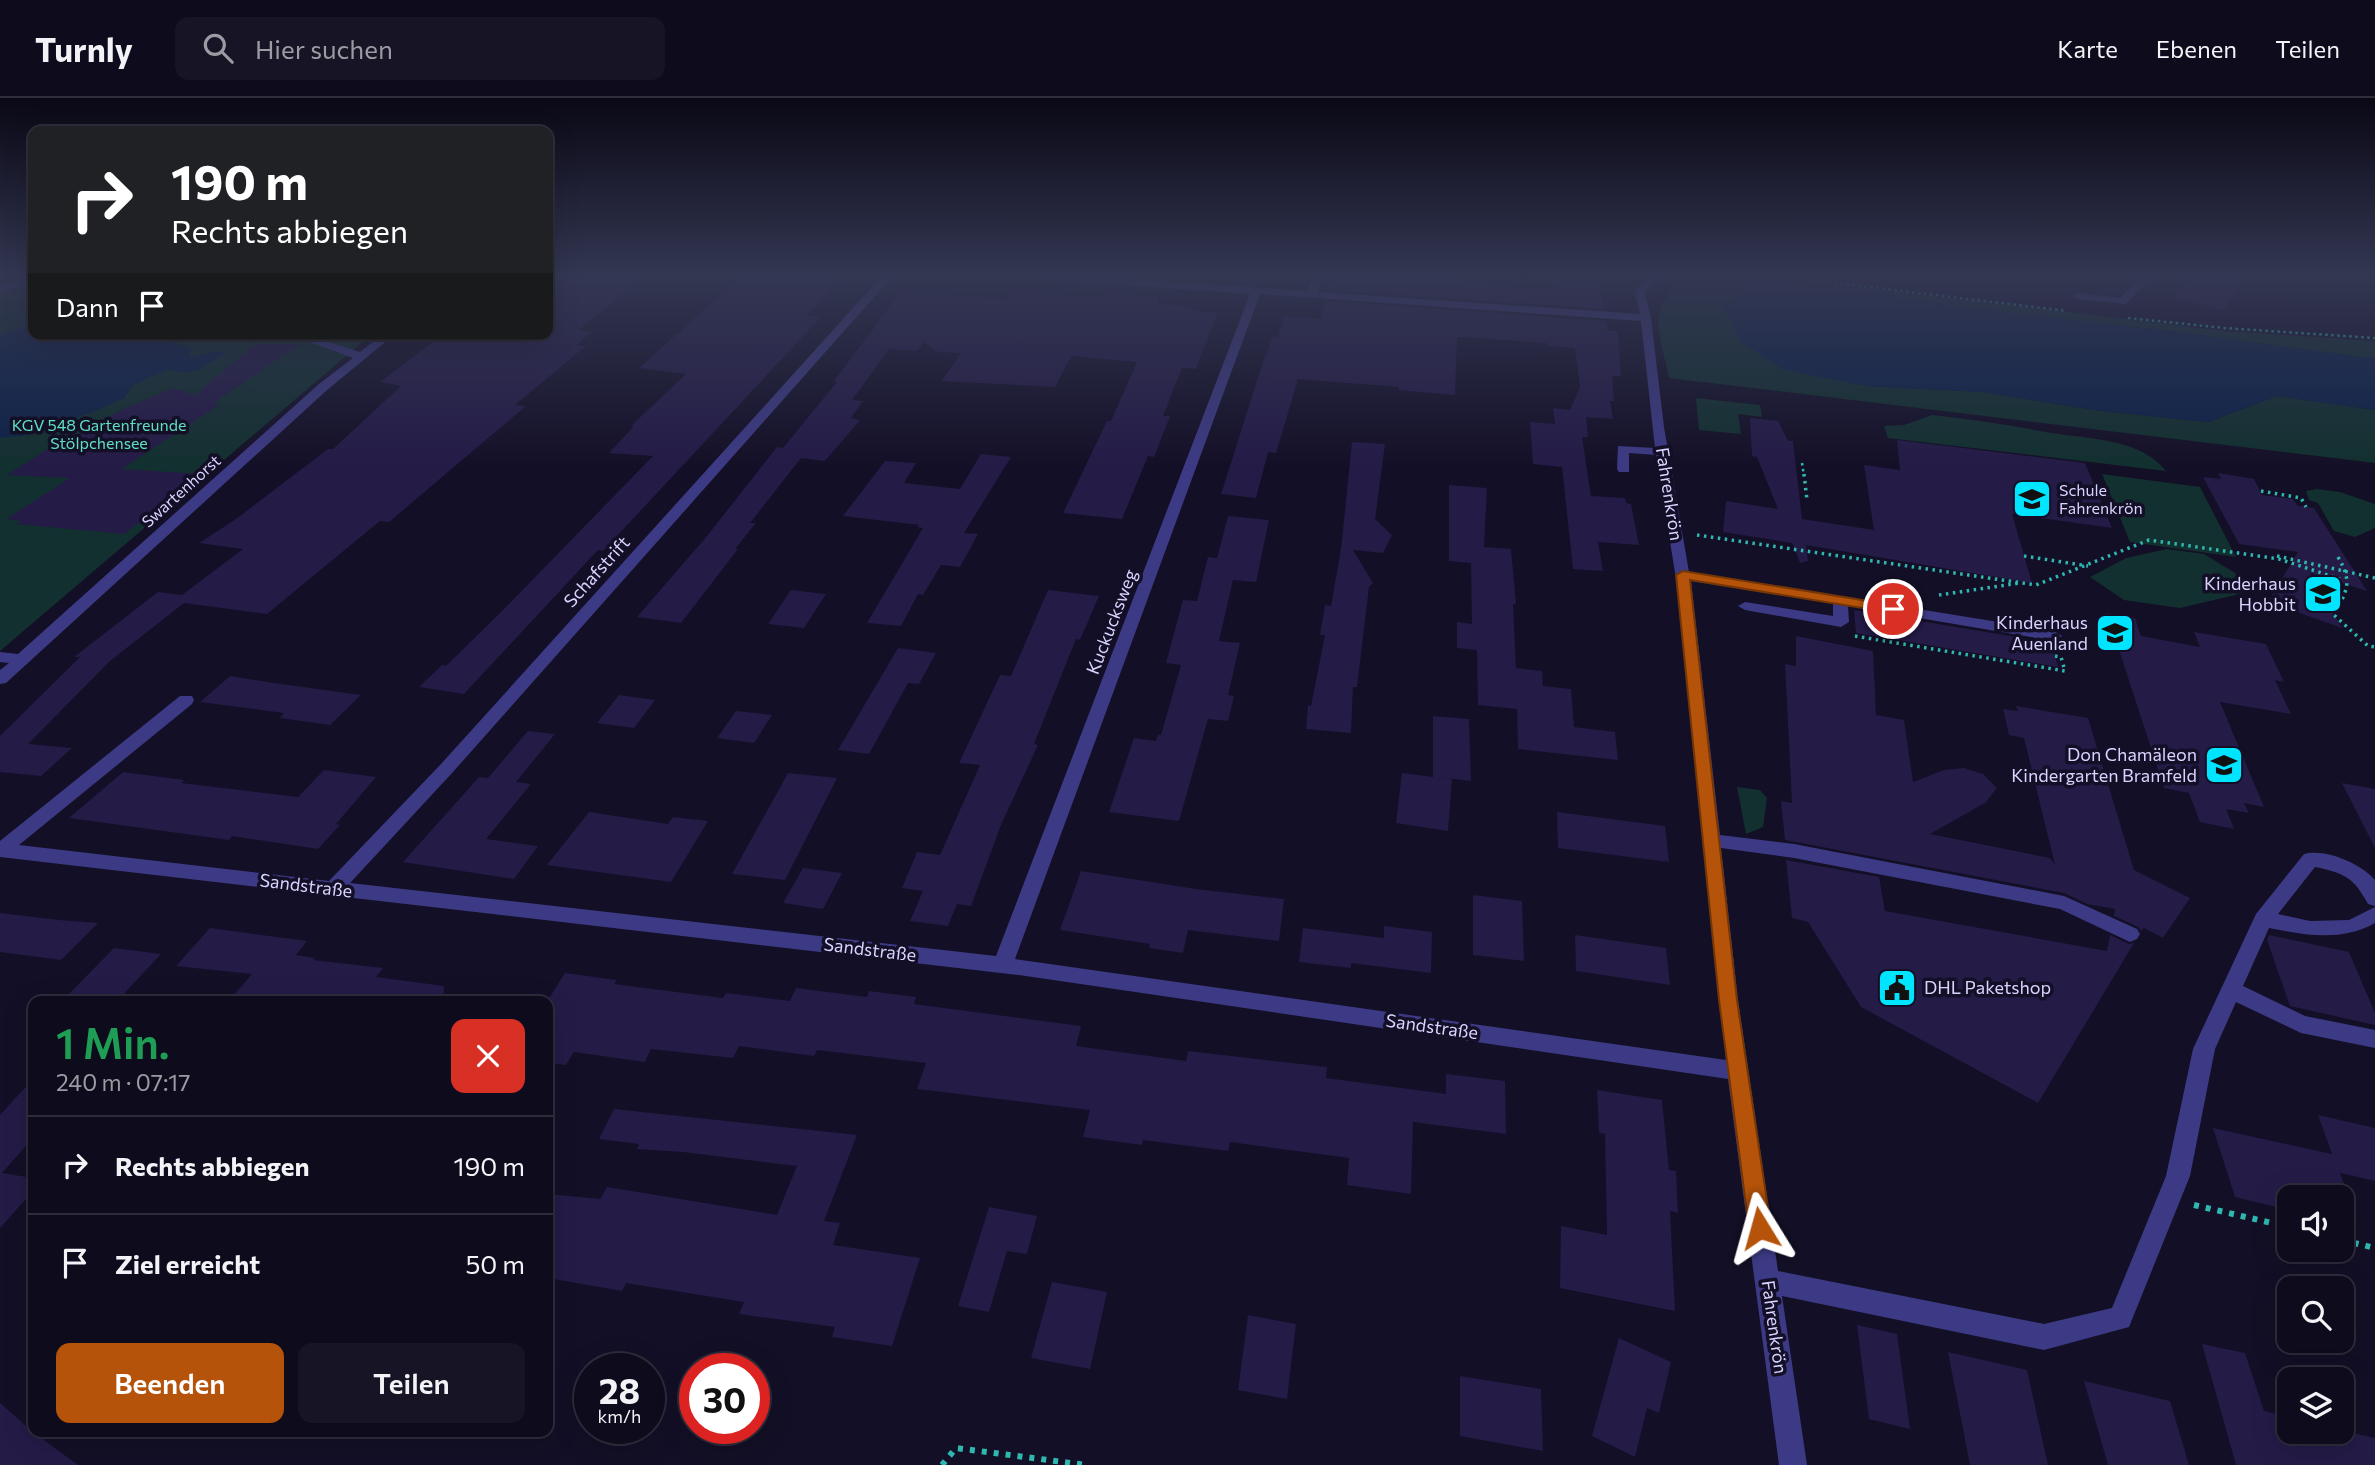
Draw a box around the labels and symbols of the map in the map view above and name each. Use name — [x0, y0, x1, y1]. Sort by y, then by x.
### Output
park label: KGV 548 Gartenfreunde Stölpchensee — [12, 415, 186, 452]
street label: Fahrenkrön — [1652, 446, 1688, 542]
street label: Swartenhorst — [137, 450, 224, 531]
school or university icon: Schule Fahrenkrön — [2011, 478, 2053, 520]
place label: Schule Fahrenkrön — [2059, 480, 2143, 517]
street label: Schafstrift — [559, 531, 634, 611]
street label: Kuckucksweg — [1081, 566, 1141, 677]
place label: Kinderhaus Hobbit — [2204, 572, 2296, 615]
school or university icon: Kinderhaus Hobbit — [2302, 573, 2344, 615]
pin — [1863, 579, 1923, 639]
place label: Kinderhaus Auenland — [1996, 611, 2088, 654]
school or university icon: Kinderhaus Auenland — [2094, 612, 2136, 654]
place label: Don Chamäleon Kindergarten Bramfeld — [2011, 743, 2197, 786]
school or university icon: Don Chamäleon Kindergarten Bramfeld — [2203, 744, 2245, 786]
street label: Sandstraße — [259, 868, 354, 902]
street label: Sandstraße — [823, 932, 918, 966]
public building icon: DHL Paketshop — [1876, 967, 1918, 1009]
place label: DHL Paketshop — [1924, 976, 2051, 998]
street label: Sandstraße — [1385, 1009, 1480, 1043]
position arrow — [1723, 1191, 1797, 1265]
street label: Fahrenkrön — [1758, 1279, 1792, 1375]
speed limit sign: 30 — [679, 1353, 770, 1444]

